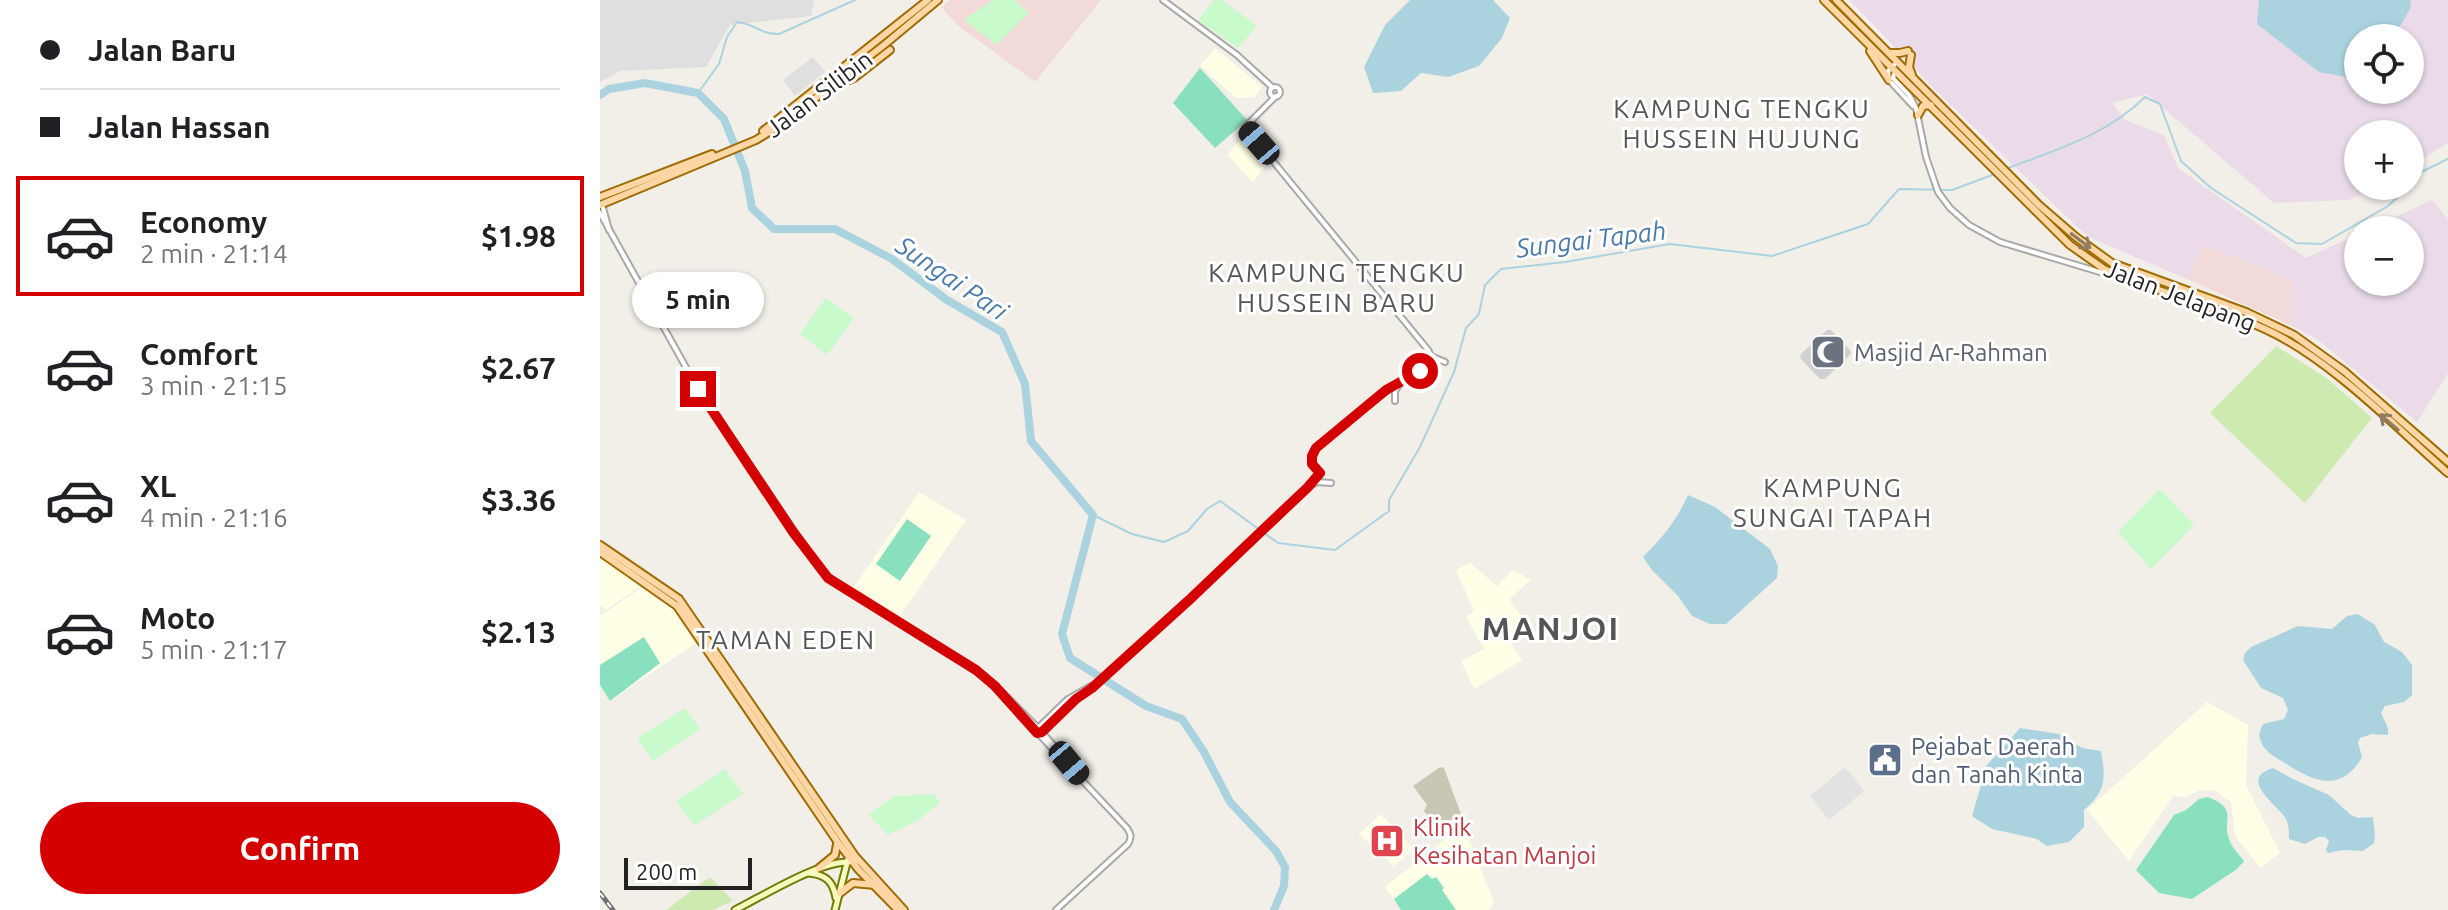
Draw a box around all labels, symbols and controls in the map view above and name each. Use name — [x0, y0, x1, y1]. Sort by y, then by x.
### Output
map controls — [2344, 24, 2424, 296]
button: locate — [2344, 24, 2424, 104]
text: Jalan Baru — [88, 33, 236, 67]
street label: Jalan Silibin — [761, 45, 877, 143]
district label: KAMPUNG TENGKU HUSSEIN HUJUNG — [1613, 94, 1871, 153]
text: Jalan Hassan — [88, 110, 270, 144]
car — [1234, 117, 1284, 169]
button: + — [2344, 120, 2424, 200]
icon: car — [44, 200, 116, 272]
text: Economy — [140, 205, 267, 239]
water label: Sungai Tapah — [1513, 215, 1668, 263]
button: − — [2344, 216, 2424, 296]
text: $1.98 — [481, 219, 556, 253]
water label: Sungai Pari — [890, 230, 1014, 327]
one-way arrow — [2070, 232, 2091, 249]
text: 2 min · 21:14 — [140, 239, 288, 268]
street label: Jalan Jelapang — [2101, 255, 2259, 337]
district label: KAMPUNG TENGKU HUSSEIN BARU — [1208, 258, 1466, 317]
callout: 5 min — [632, 273, 764, 329]
text: 5 min — [665, 285, 731, 314]
icon: car — [44, 332, 116, 404]
mosque icon: Masjid Ar-Rahman — [1809, 333, 1847, 371]
text: Comfort — [140, 337, 258, 371]
place label: Masjid Ar-Rahman — [1854, 339, 2048, 366]
text: $2.67 — [481, 351, 556, 385]
route start — [1402, 353, 1438, 389]
text: 3 min · 21:15 — [140, 371, 288, 400]
route end — [680, 371, 716, 407]
one-way arrow — [2380, 413, 2400, 431]
icon: car — [44, 464, 116, 536]
text: XL — [140, 469, 176, 503]
district label: KAMPUNG SUNGAI TAPAH — [1733, 473, 1933, 532]
text: $3.36 — [481, 483, 556, 517]
text: 4 min · 21:16 — [140, 503, 288, 532]
icon: car — [44, 596, 116, 668]
text: Moto — [140, 601, 215, 635]
district label: MANJOI — [1482, 610, 1620, 646]
text: $2.13 — [481, 615, 556, 649]
district label: TAMAN EDEN — [696, 625, 876, 654]
text: 5 min · 21:17 — [140, 635, 288, 664]
place label: Pejabat Daerah dan Tanah Kinta — [1911, 733, 2083, 788]
car — [1044, 737, 1094, 789]
public building icon: Pejabat Daerah dan Tanah Kinta — [1866, 741, 1904, 779]
button: Confirm — [40, 802, 560, 894]
place label: Klinik Kesihatan Manjoi — [1413, 814, 1596, 869]
hospital icon: Klinik Kesihatan Manjoi — [1368, 822, 1406, 860]
scale bar — [624, 854, 752, 890]
text: 200 m — [636, 859, 697, 884]

